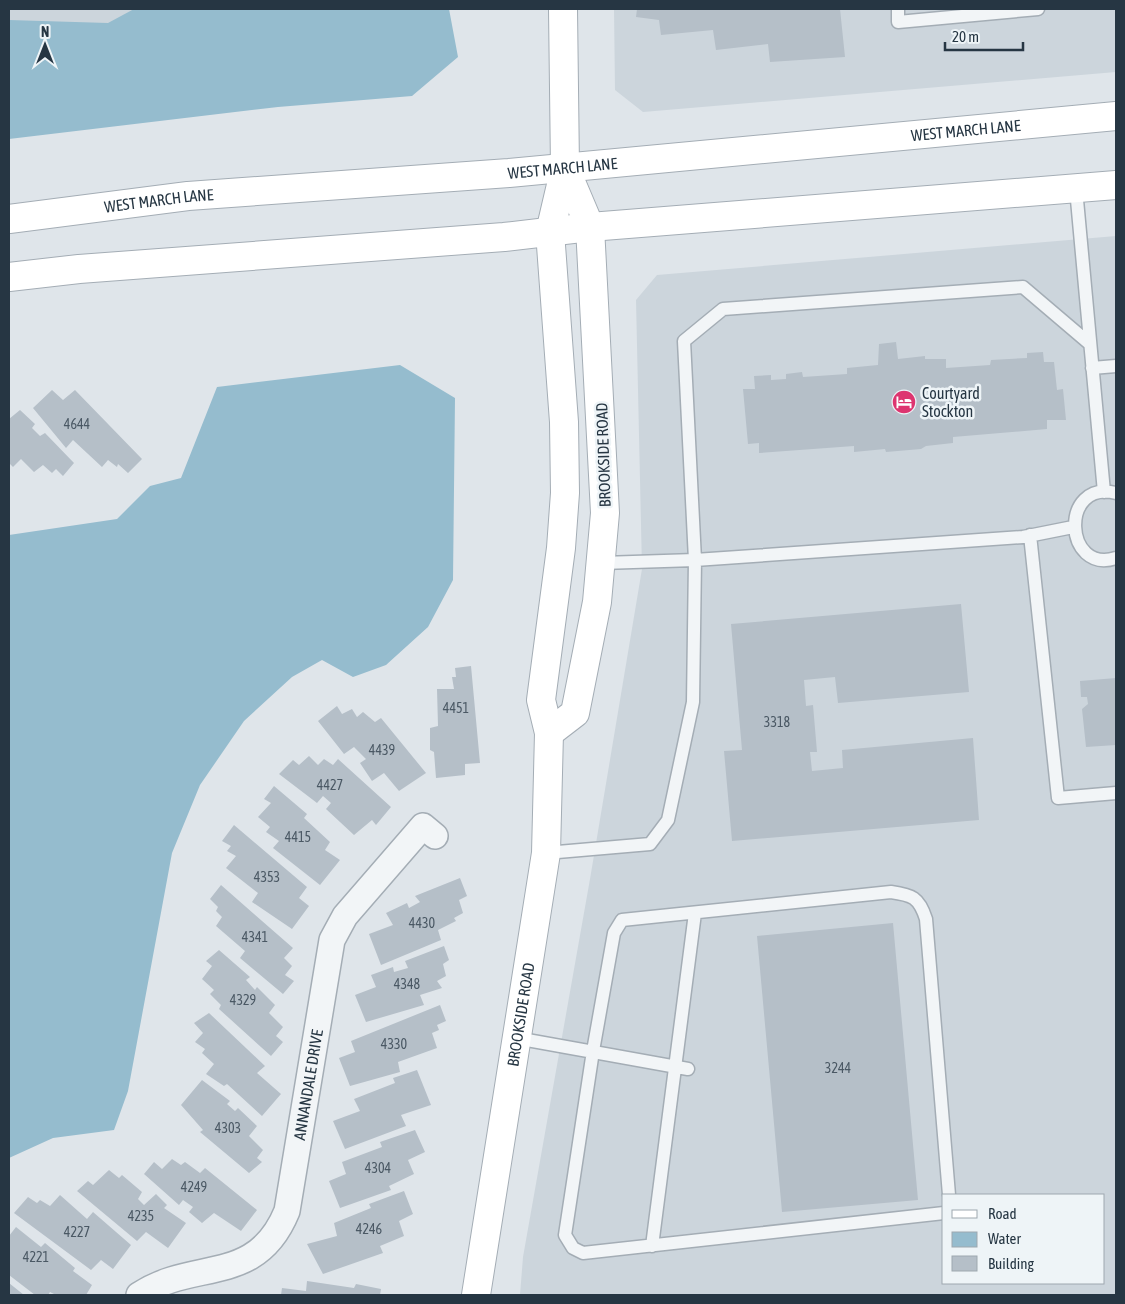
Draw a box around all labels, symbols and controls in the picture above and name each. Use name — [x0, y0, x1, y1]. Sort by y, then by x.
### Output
north arrow — [20, 20, 70, 70]
scale bar — [945, 20, 1022, 52]
text: N — [41, 24, 49, 40]
text: 20 m — [952, 28, 979, 45]
street label: WEST MARCH LANE — [910, 116, 1021, 144]
street label: WEST MARCH LANE — [507, 154, 618, 182]
street label: WEST MARCH LANE — [103, 185, 214, 216]
place label: Courtyard Stockton — [922, 384, 980, 420]
hotel icon: Courtyard Stockton — [891, 389, 917, 415]
street label: BROOKSIDE ROAD — [592, 402, 614, 508]
house number: 4644 — [64, 416, 91, 432]
house number: 4451 — [443, 700, 469, 716]
house number: 3318 — [764, 714, 791, 730]
house number: 4439 — [369, 742, 395, 758]
house number: 4427 — [317, 777, 343, 793]
house number: 4415 — [285, 829, 311, 845]
house number: 4353 — [254, 869, 280, 885]
house number: 4430 — [409, 915, 436, 931]
house number: 4341 — [242, 929, 268, 945]
street label: BROOKSIDE ROAD — [503, 961, 538, 1068]
house number: 4348 — [394, 976, 421, 992]
house number: 4329 — [230, 992, 256, 1008]
street label: ANNANDALE DRIVE — [290, 1028, 326, 1141]
house number: 4330 — [381, 1036, 408, 1052]
house number: 3244 — [825, 1060, 852, 1076]
house number: 4303 — [215, 1120, 241, 1136]
house number: 4304 — [365, 1160, 392, 1176]
house number: 4249 — [181, 1179, 207, 1195]
legend — [942, 1194, 1105, 1284]
text: Road — [988, 1205, 1017, 1222]
house number: 4235 — [128, 1208, 154, 1224]
house number: 4246 — [356, 1221, 383, 1237]
house number: 4227 — [64, 1224, 90, 1240]
text: Water — [988, 1230, 1021, 1247]
house number: 4221 — [23, 1249, 49, 1265]
text: Building — [988, 1255, 1034, 1272]

